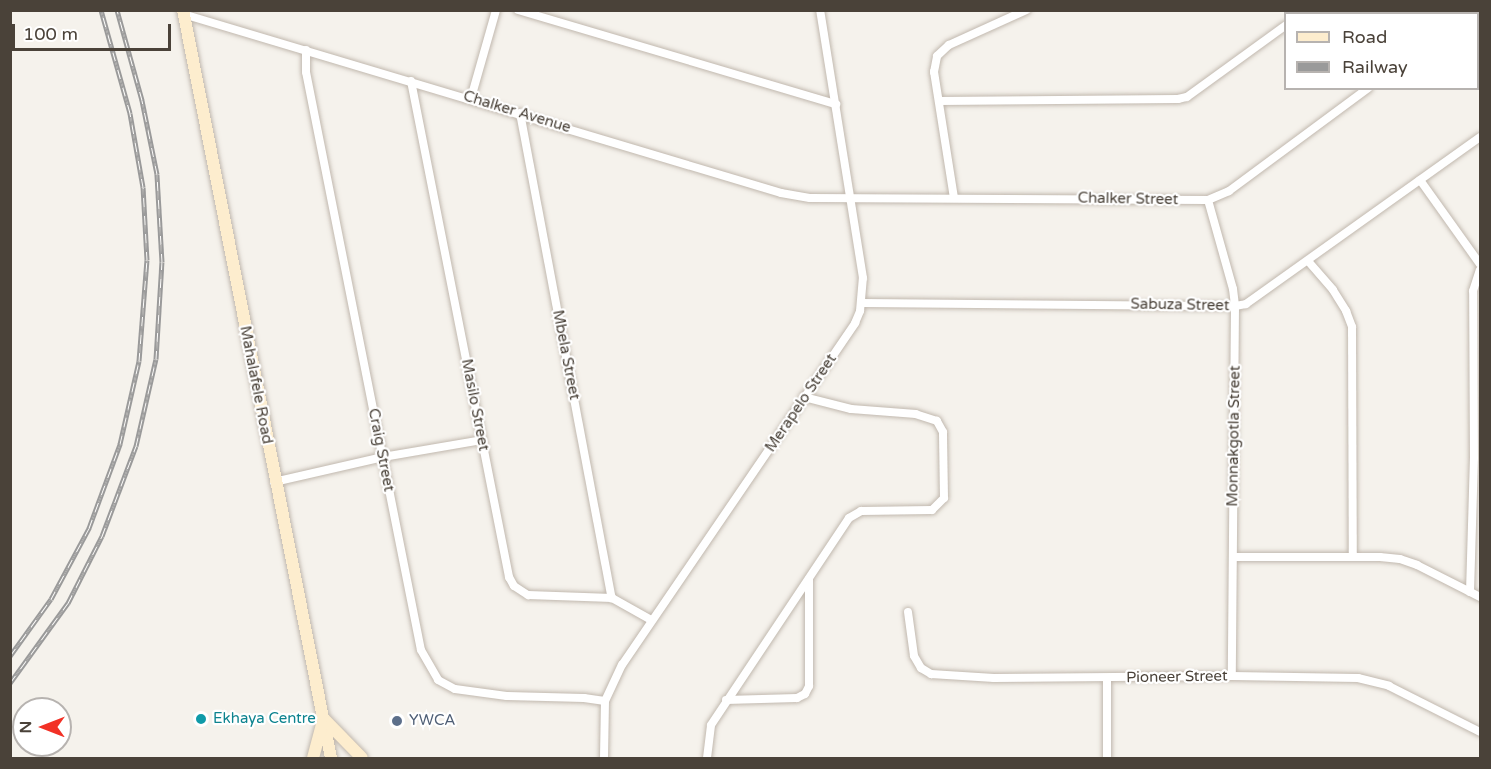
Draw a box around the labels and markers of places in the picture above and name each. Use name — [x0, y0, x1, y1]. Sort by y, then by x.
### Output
place label: Ekhaya Centre — [213, 710, 316, 728]
marker: Ekhaya Centre — [194, 712, 208, 726]
place label: YWCA — [409, 712, 456, 730]
marker: YWCA — [390, 714, 404, 728]

